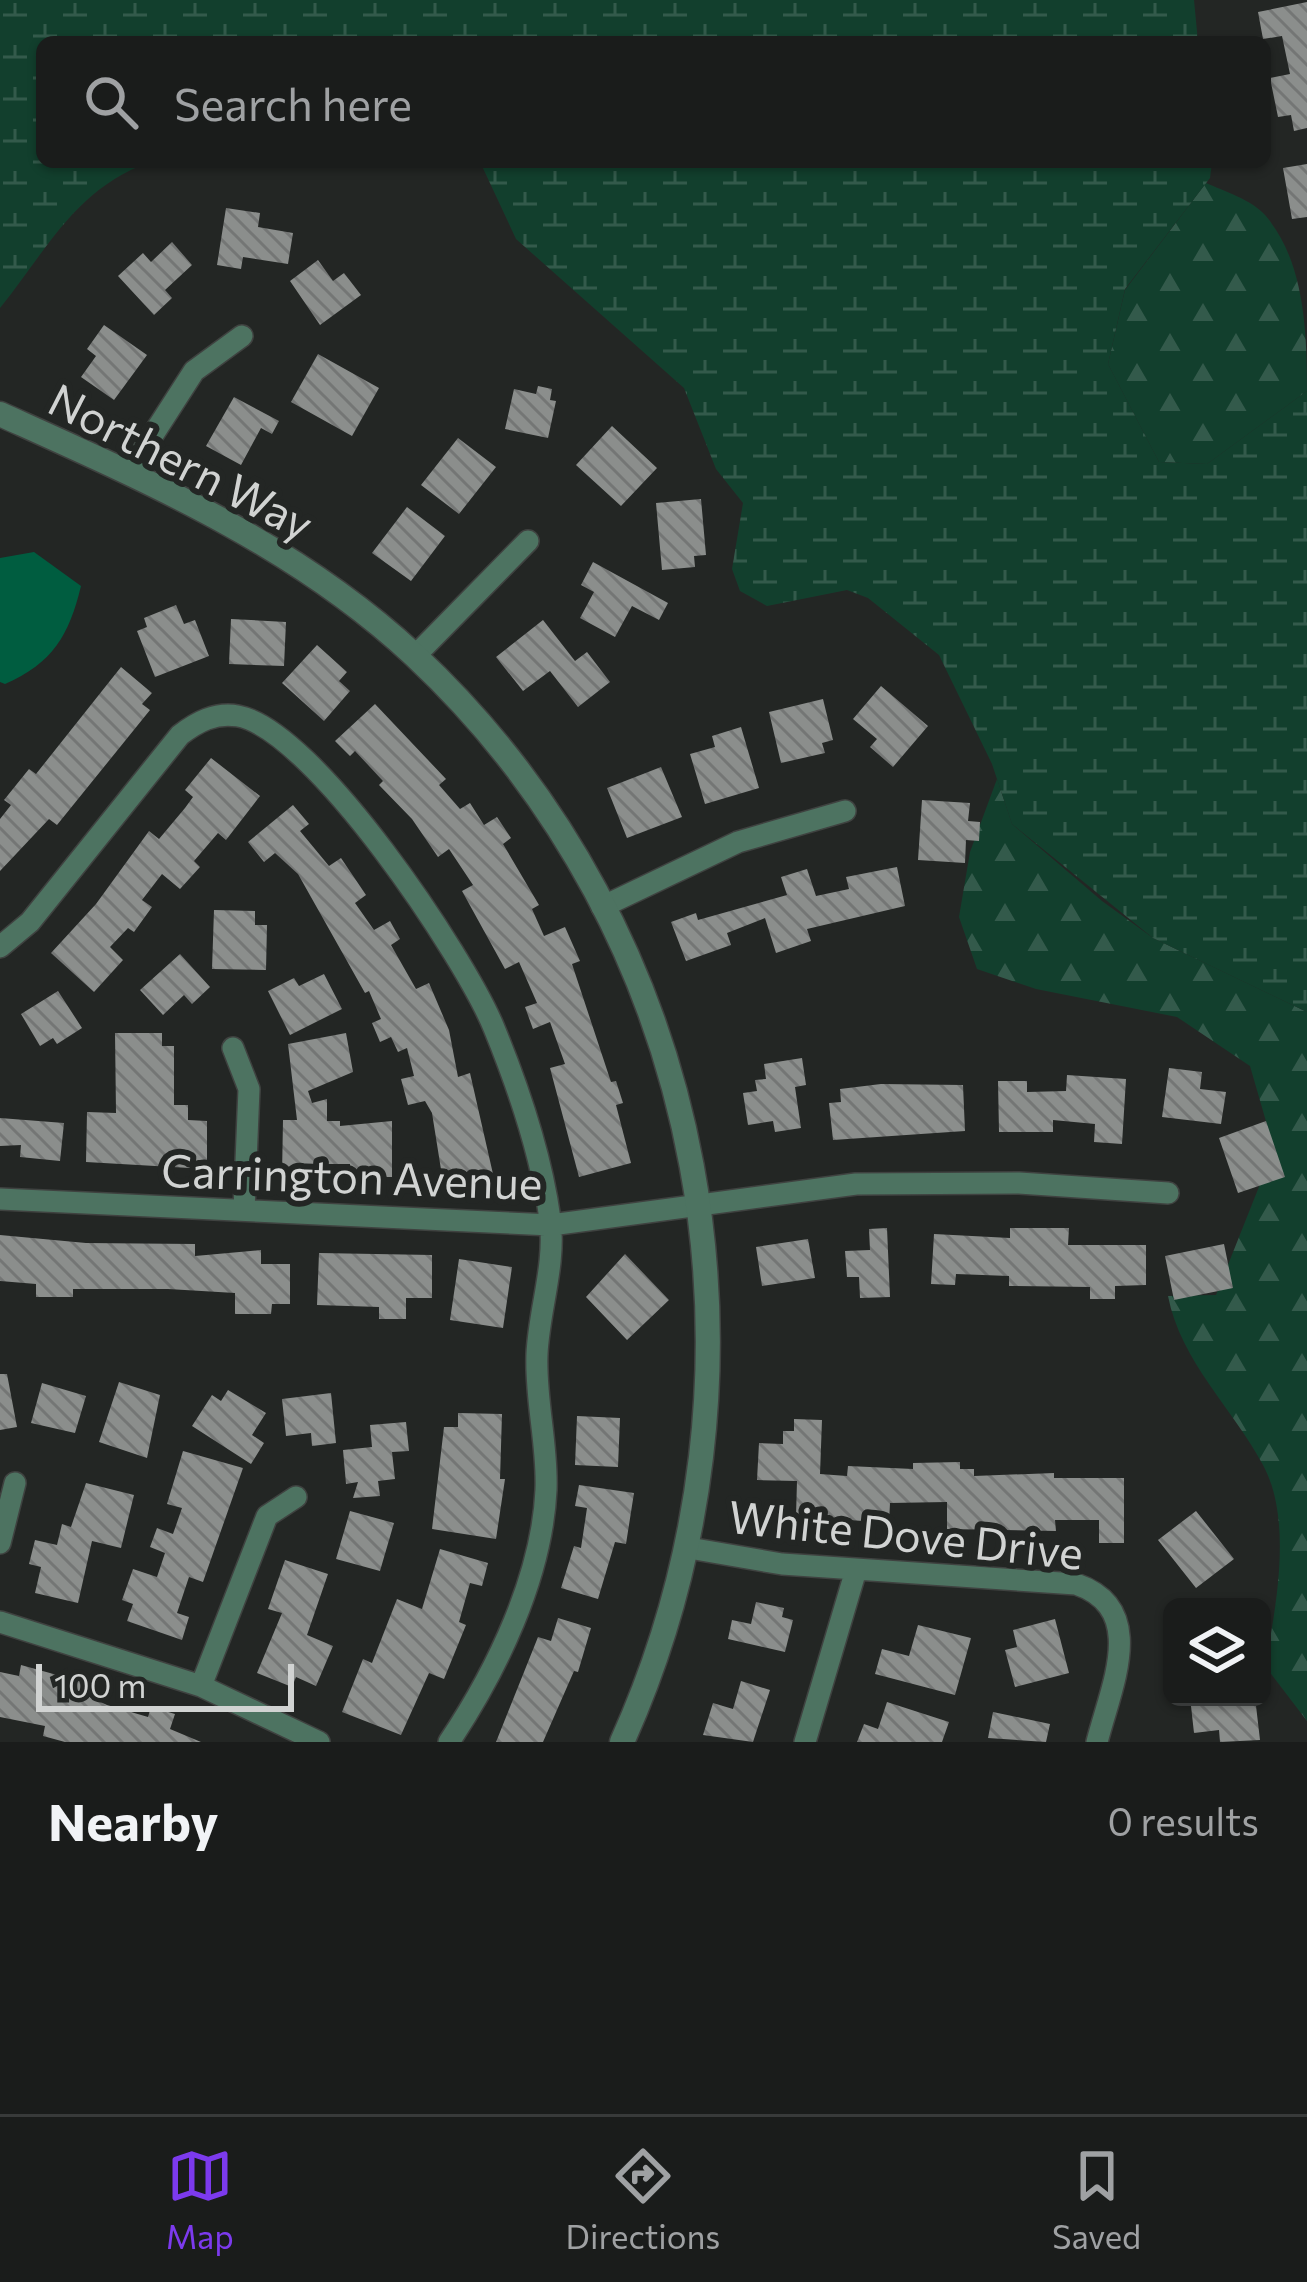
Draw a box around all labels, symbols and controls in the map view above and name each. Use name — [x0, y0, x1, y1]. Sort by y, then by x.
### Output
search box — [36, 36, 1271, 168]
icon: search — [78, 69, 144, 135]
text: Search here — [174, 75, 412, 130]
street label: Northern Way — [41, 370, 323, 550]
street label: Carrington Avenue — [160, 1141, 544, 1209]
street label: White Dove Drive — [726, 1487, 1086, 1579]
map controls — [1163, 1598, 1271, 1706]
button: layers — [1163, 1598, 1271, 1706]
scale bar — [36, 1658, 294, 1711]
text: 100 m — [54, 1664, 146, 1705]
text: Nearby — [48, 1789, 218, 1852]
text: 0 results — [1107, 1796, 1259, 1844]
tab: Map — [166, 2143, 234, 2256]
tab: Directions — [566, 2143, 720, 2256]
tab: Saved — [1052, 2143, 1141, 2256]

